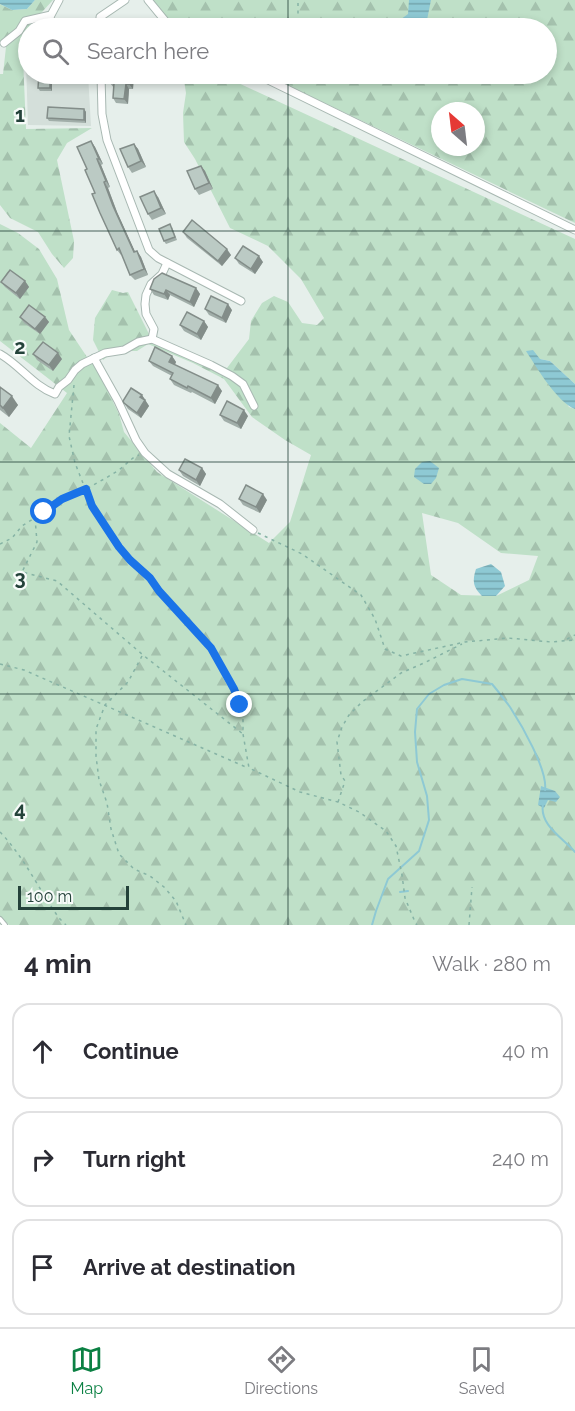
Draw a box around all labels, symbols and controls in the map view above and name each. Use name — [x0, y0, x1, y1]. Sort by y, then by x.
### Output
search box — [18, 18, 557, 84]
icon: search — [39, 35, 72, 68]
text: Search here — [87, 38, 209, 64]
north arrow — [431, 102, 485, 156]
text: 1 — [15, 103, 25, 127]
text: 2 — [14, 335, 26, 359]
route start — [30, 498, 56, 524]
text: 3 — [14, 566, 26, 590]
route end — [226, 691, 252, 717]
text: 4 — [14, 797, 26, 821]
scale bar — [18, 883, 129, 910]
text: 100 m — [27, 887, 72, 906]
text: 4 min — [24, 949, 92, 979]
text: Walk · 280 m — [432, 952, 551, 976]
icon: ahead — [26, 1035, 59, 1068]
text: Continue — [83, 1038, 179, 1064]
text: 40 m — [502, 1039, 549, 1063]
icon: right — [26, 1143, 59, 1176]
text: Turn right — [83, 1146, 186, 1172]
text: 240 m — [492, 1147, 549, 1171]
icon: arrive — [26, 1251, 59, 1284]
text: Arrive at destination — [83, 1254, 296, 1280]
tab: Map — [70, 1343, 103, 1398]
tab: Directions — [244, 1343, 318, 1398]
tab: Saved — [459, 1343, 505, 1398]

